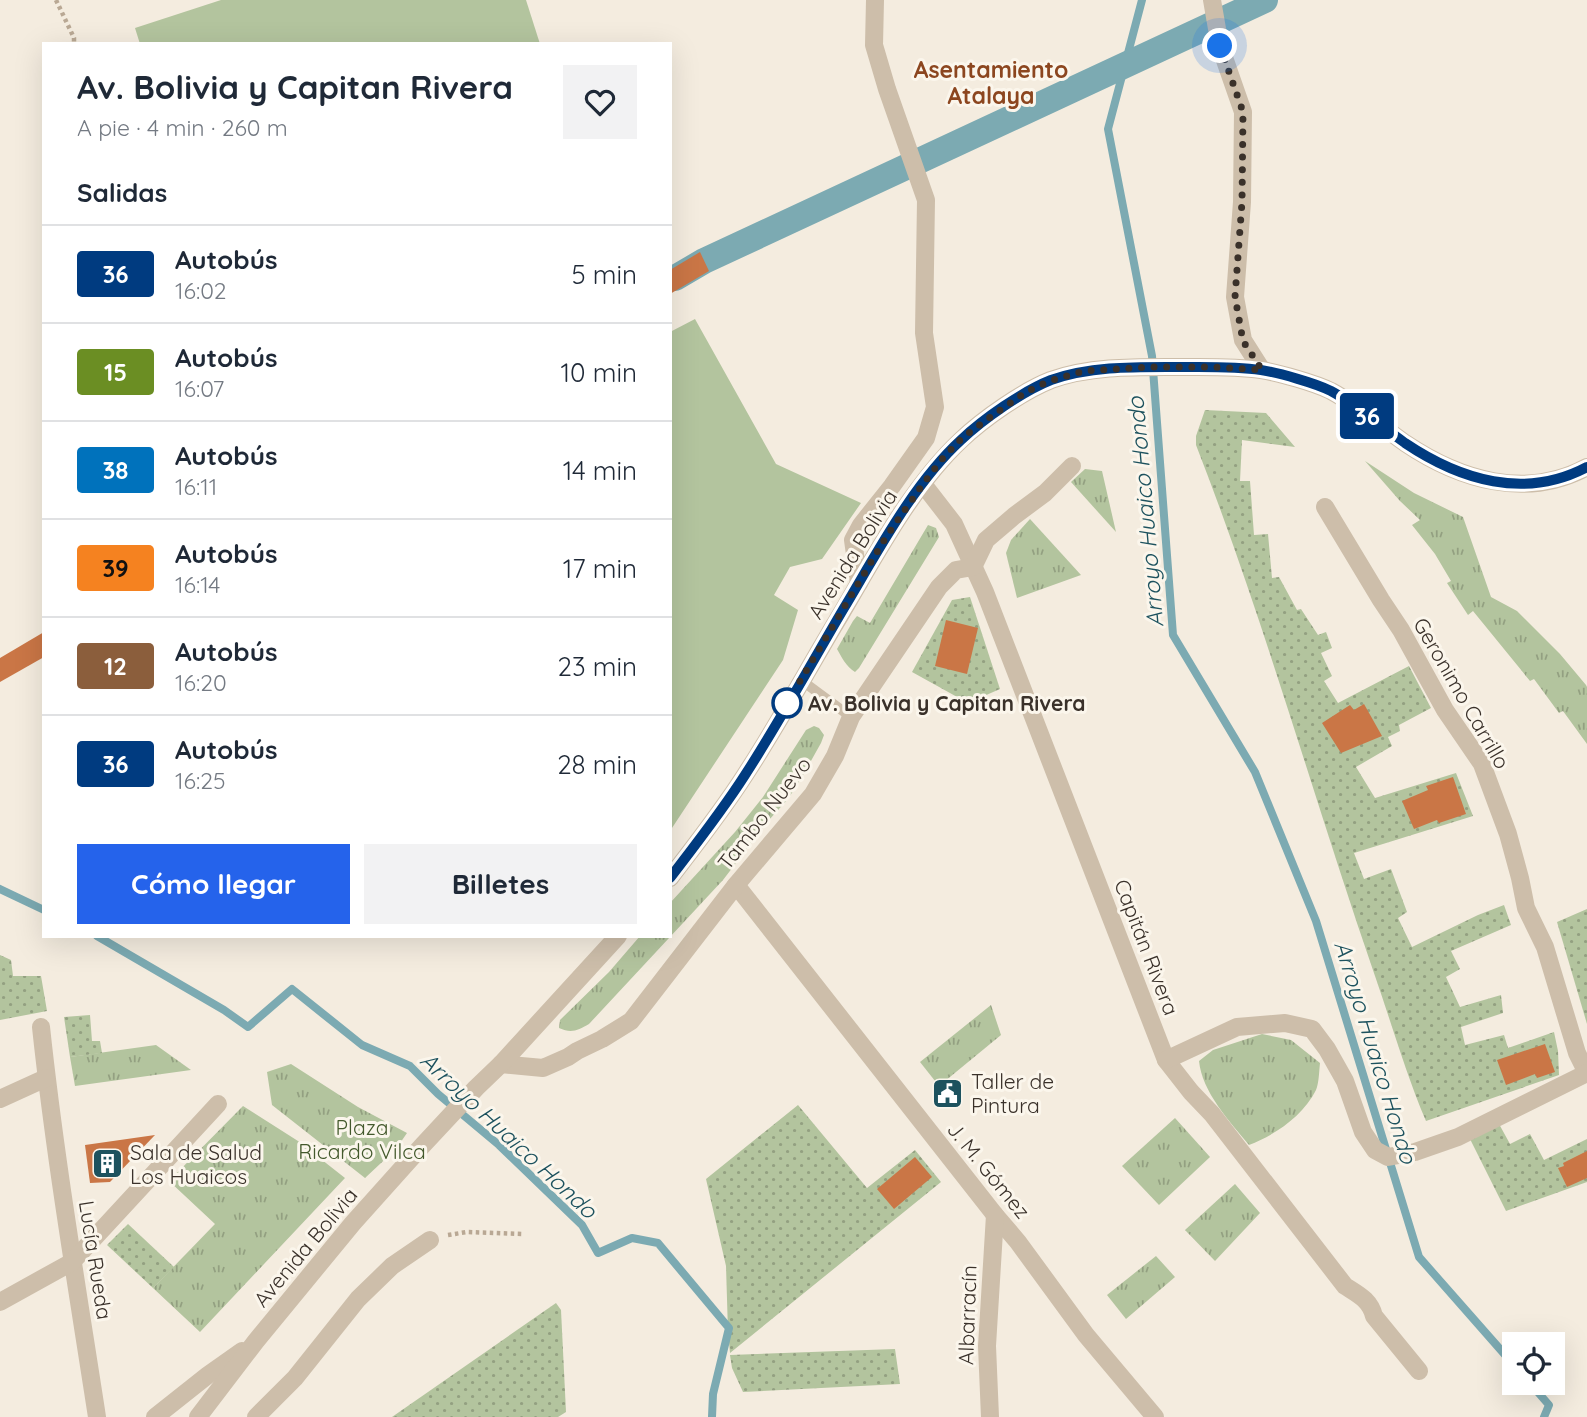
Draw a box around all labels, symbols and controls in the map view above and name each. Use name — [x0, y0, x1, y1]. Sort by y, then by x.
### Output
your location — [1202, 28, 1237, 63]
district label: Asentamiento Atalaya — [914, 55, 1068, 110]
button: heart — [563, 65, 637, 139]
text: Av. Bolivia y Capitan Rivera — [77, 66, 513, 107]
text: A pie · 4 min · 260 m — [77, 113, 288, 142]
text: Salidas — [77, 176, 167, 209]
text: Autobús — [175, 243, 277, 276]
text: 5 min — [571, 258, 637, 291]
text: 36 — [102, 259, 129, 289]
text: 16:02 — [175, 276, 227, 305]
text: Autobús — [175, 341, 277, 374]
text: 10 min — [561, 356, 637, 389]
text: 15 — [104, 357, 127, 387]
text: 16:07 — [175, 374, 224, 403]
line badge: 36 — [1336, 393, 1398, 439]
water label: Arroyo Huaico Hondo — [1120, 394, 1170, 628]
text: 36 — [1354, 401, 1380, 431]
text: Autobús — [175, 439, 277, 472]
text: 14 min — [563, 454, 637, 487]
text: 38 — [102, 455, 129, 485]
text: 16:11 — [175, 472, 217, 501]
street label: Avenida Bolivia — [802, 484, 902, 624]
text: Autobús — [175, 537, 277, 570]
text: 17 min — [563, 552, 637, 585]
text: 39 — [102, 553, 129, 583]
text: 16:14 — [175, 570, 220, 599]
street label: Geronimo Carrillo — [1408, 613, 1516, 773]
text: Autobús — [175, 635, 277, 668]
text: 23 min — [558, 650, 637, 683]
text: 12 — [104, 651, 127, 681]
text: 16:20 — [175, 668, 227, 697]
marker: Av. Bolivia y Capitan Rivera — [772, 688, 802, 718]
place label: Av. Bolivia y Capitan Rivera — [808, 690, 1085, 716]
text: Autobús — [175, 733, 277, 766]
text: 28 min — [557, 748, 637, 781]
text: 36 — [102, 749, 129, 779]
street label: Tambo Nuevo — [712, 751, 816, 875]
text: 16:25 — [175, 766, 225, 795]
button: Cómo llegar — [77, 844, 350, 924]
button: Billetes — [364, 844, 637, 924]
street label: Capitán Rivera — [1109, 875, 1185, 1019]
water label: Arroyo Huaico Hondo — [1328, 937, 1424, 1168]
water label: Arroyo Huaico Hondo — [415, 1046, 604, 1225]
place label: Taller de Pintura — [971, 1068, 1054, 1118]
public building icon: Taller de Pintura — [931, 1076, 965, 1110]
park label: Plaza Ricardo Vilca — [298, 1114, 426, 1164]
street label: J. M. Gómez — [942, 1116, 1036, 1224]
place label: Sala de Salud Los Huaicos — [130, 1139, 262, 1189]
building icon: Sala de Salud Los Huaicos — [90, 1147, 124, 1181]
street label: Avenida Bolivia — [248, 1182, 362, 1312]
street label: Lucía Rueda — [74, 1199, 118, 1321]
street label: Albarracín — [952, 1265, 982, 1365]
map controls — [1502, 1332, 1565, 1395]
button: locate — [1502, 1332, 1565, 1395]

